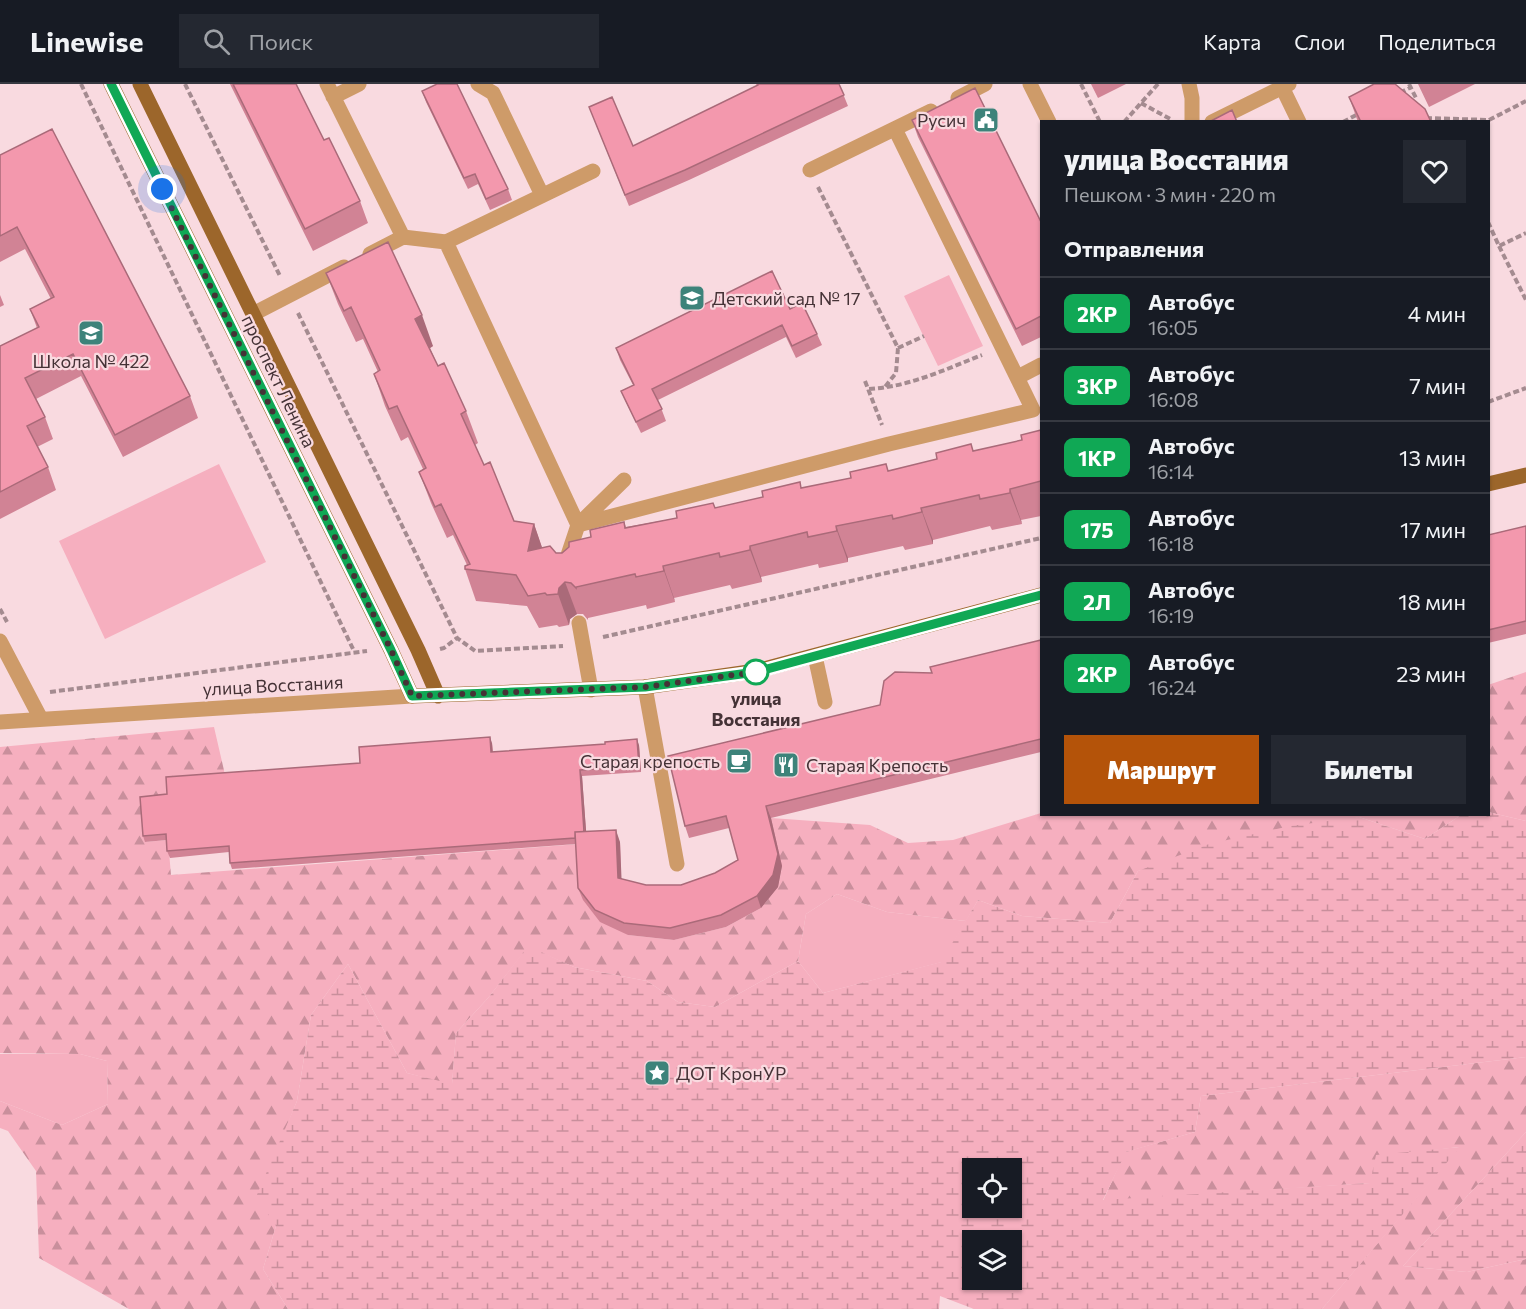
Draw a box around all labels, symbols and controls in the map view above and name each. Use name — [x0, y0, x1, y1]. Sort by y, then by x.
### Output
search box — [179, 14, 599, 68]
text: Linewise — [30, 24, 143, 58]
icon: search — [200, 25, 233, 58]
text: Поиск — [248, 28, 313, 55]
text: Карта — [1203, 29, 1261, 54]
text: Слои — [1294, 29, 1345, 54]
text: Поделиться — [1378, 29, 1496, 54]
public building icon: Русич — [971, 105, 1001, 135]
place label: Русич — [917, 109, 966, 131]
button: heart — [1403, 140, 1466, 203]
text: улица Восстания — [1064, 142, 1289, 176]
your location — [147, 174, 177, 204]
text: Пешком · 3 мин · 220 m — [1064, 182, 1276, 206]
text: Отправления — [1064, 235, 1204, 262]
school or university icon: Детский сад № 17 — [677, 283, 707, 313]
place label: Детский сад № 17 — [712, 287, 861, 309]
text: Автобус — [1148, 288, 1235, 315]
text: 4 мин — [1408, 300, 1466, 327]
text: 2КР — [1077, 301, 1117, 326]
street label: проспект Ленина — [237, 311, 321, 451]
text: 16:05 — [1148, 315, 1198, 339]
school or university icon: Школа № 422 — [76, 318, 106, 348]
place label: Школа № 422 — [33, 350, 149, 372]
text: Автобус — [1148, 360, 1235, 387]
text: 7 мин — [1409, 372, 1466, 399]
text: 3КР — [1077, 373, 1117, 398]
text: 16:08 — [1148, 387, 1199, 411]
text: Автобус — [1148, 432, 1235, 459]
text: 13 мин — [1399, 444, 1466, 471]
text: 1КР — [1078, 445, 1116, 470]
text: 16:14 — [1148, 459, 1194, 483]
text: Автобус — [1148, 504, 1235, 531]
text: 17 мин — [1400, 516, 1466, 543]
text: 175 — [1080, 517, 1114, 542]
text: 16:18 — [1148, 531, 1194, 555]
text: Автобус — [1148, 576, 1235, 603]
text: 18 мин — [1398, 588, 1466, 615]
text: 2Л — [1083, 589, 1111, 614]
text: 16:19 — [1148, 603, 1194, 627]
text: Автобус — [1148, 648, 1235, 675]
marker: улица Восстания — [743, 659, 769, 685]
text: 23 мин — [1396, 660, 1466, 687]
text: 2КР — [1077, 661, 1117, 686]
street label: улица Восстания — [202, 670, 344, 700]
text: 16:24 — [1148, 675, 1196, 699]
place label: улица Восстания — [711, 687, 801, 730]
button: Маршрут — [1064, 735, 1259, 804]
button: Билеты — [1271, 735, 1466, 804]
cafe icon: Старая крепость — [724, 746, 754, 776]
place label: Старая крепость — [580, 750, 720, 772]
restaurant icon: Старая Крепость — [771, 750, 801, 780]
place label: Старая Крепость — [806, 754, 948, 776]
place icon: ДОТ КронУР — [642, 1058, 672, 1088]
place label: ДОТ КронУР — [676, 1062, 786, 1084]
map controls — [962, 1158, 1022, 1290]
button: locate — [962, 1158, 1022, 1218]
button: layers — [962, 1230, 1022, 1290]

